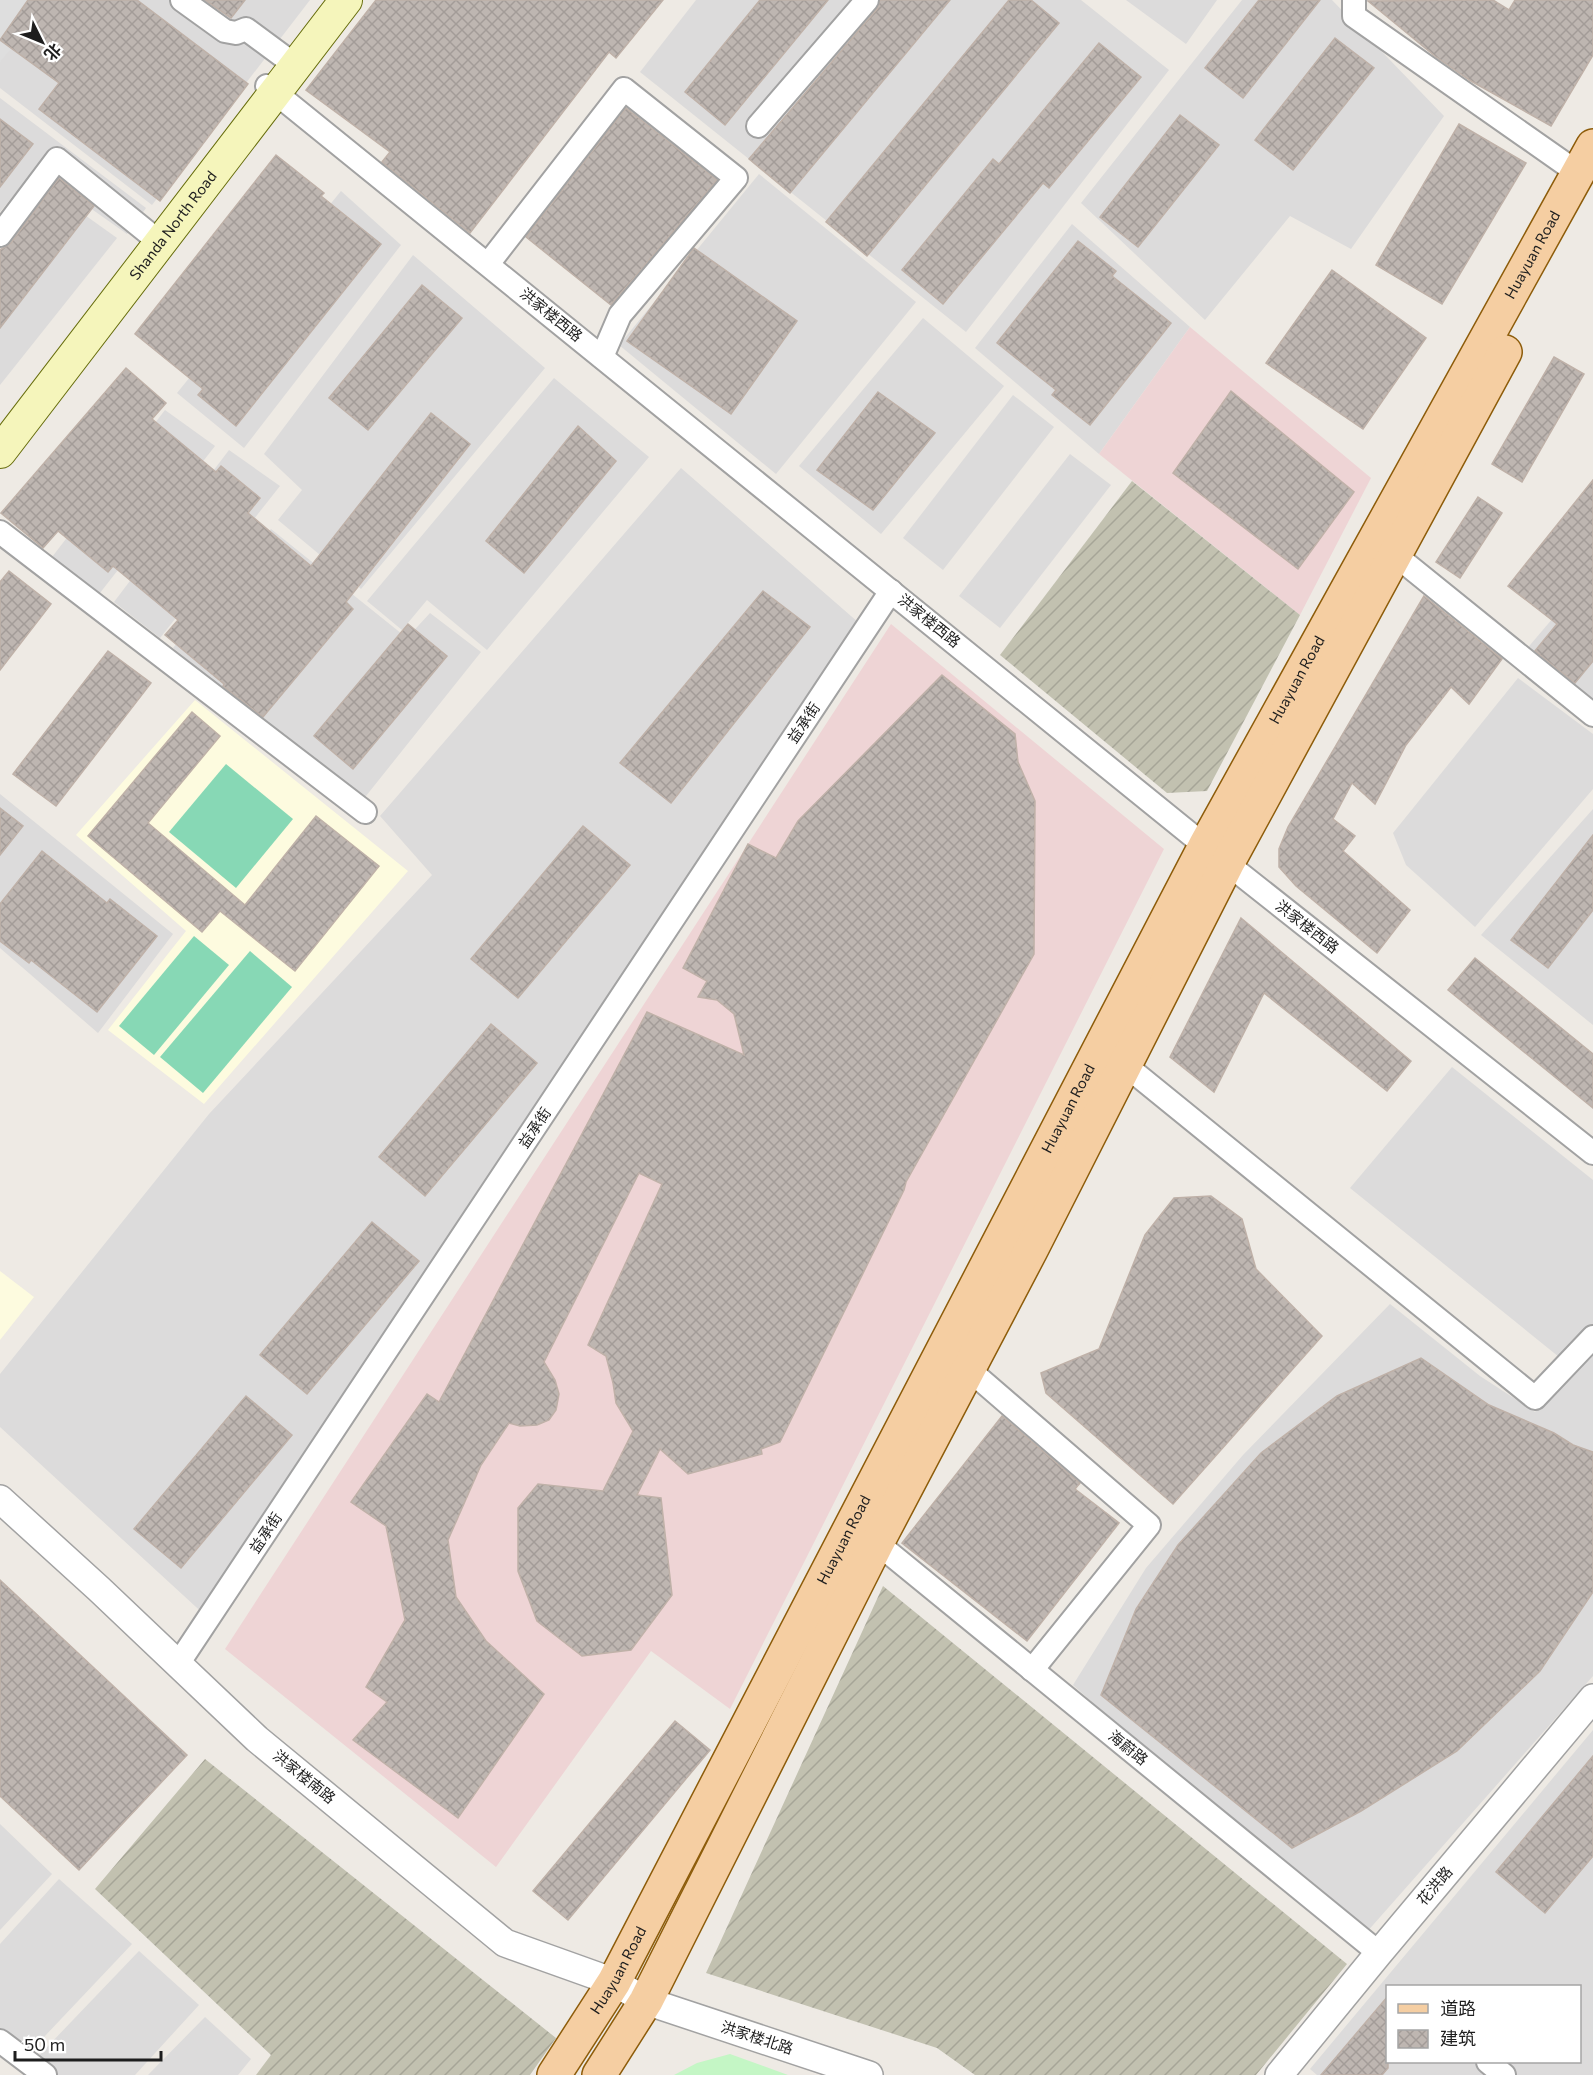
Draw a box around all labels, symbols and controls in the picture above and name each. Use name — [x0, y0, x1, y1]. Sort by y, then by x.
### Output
north arrow — [12, 12, 72, 72]
text: 北 — [41, 40, 66, 65]
street label: Shanda North Road — [125, 167, 220, 283]
street label: Huayuan Road — [1500, 207, 1563, 302]
street label: 洪家楼西路 — [517, 284, 586, 345]
street label: 洪家楼西路 — [895, 590, 964, 651]
street label: Huayuan Road — [1265, 632, 1328, 727]
street label: 益承街 — [783, 699, 823, 746]
street label: 洪家楼西路 — [1273, 896, 1343, 956]
street label: Huayuan Road — [1037, 1061, 1098, 1156]
street label: 益承街 — [514, 1104, 554, 1151]
street label: Huayuan Road — [813, 1492, 874, 1587]
street label: 益承街 — [245, 1509, 285, 1556]
street label: 海蔚路 — [1105, 1726, 1152, 1768]
street label: 洪家楼南路 — [270, 1746, 339, 1807]
street label: 花洪路 — [1413, 1862, 1456, 1908]
street label: Huayuan Road — [586, 1923, 649, 2017]
legend — [1386, 1985, 1581, 2063]
text: 道路 — [1440, 1997, 1476, 2019]
street label: 洪家楼北路 — [719, 2017, 796, 2057]
scale bar — [15, 2024, 160, 2062]
text: 建筑 — [1440, 2027, 1476, 2049]
text: 50 m — [24, 2033, 65, 2055]

